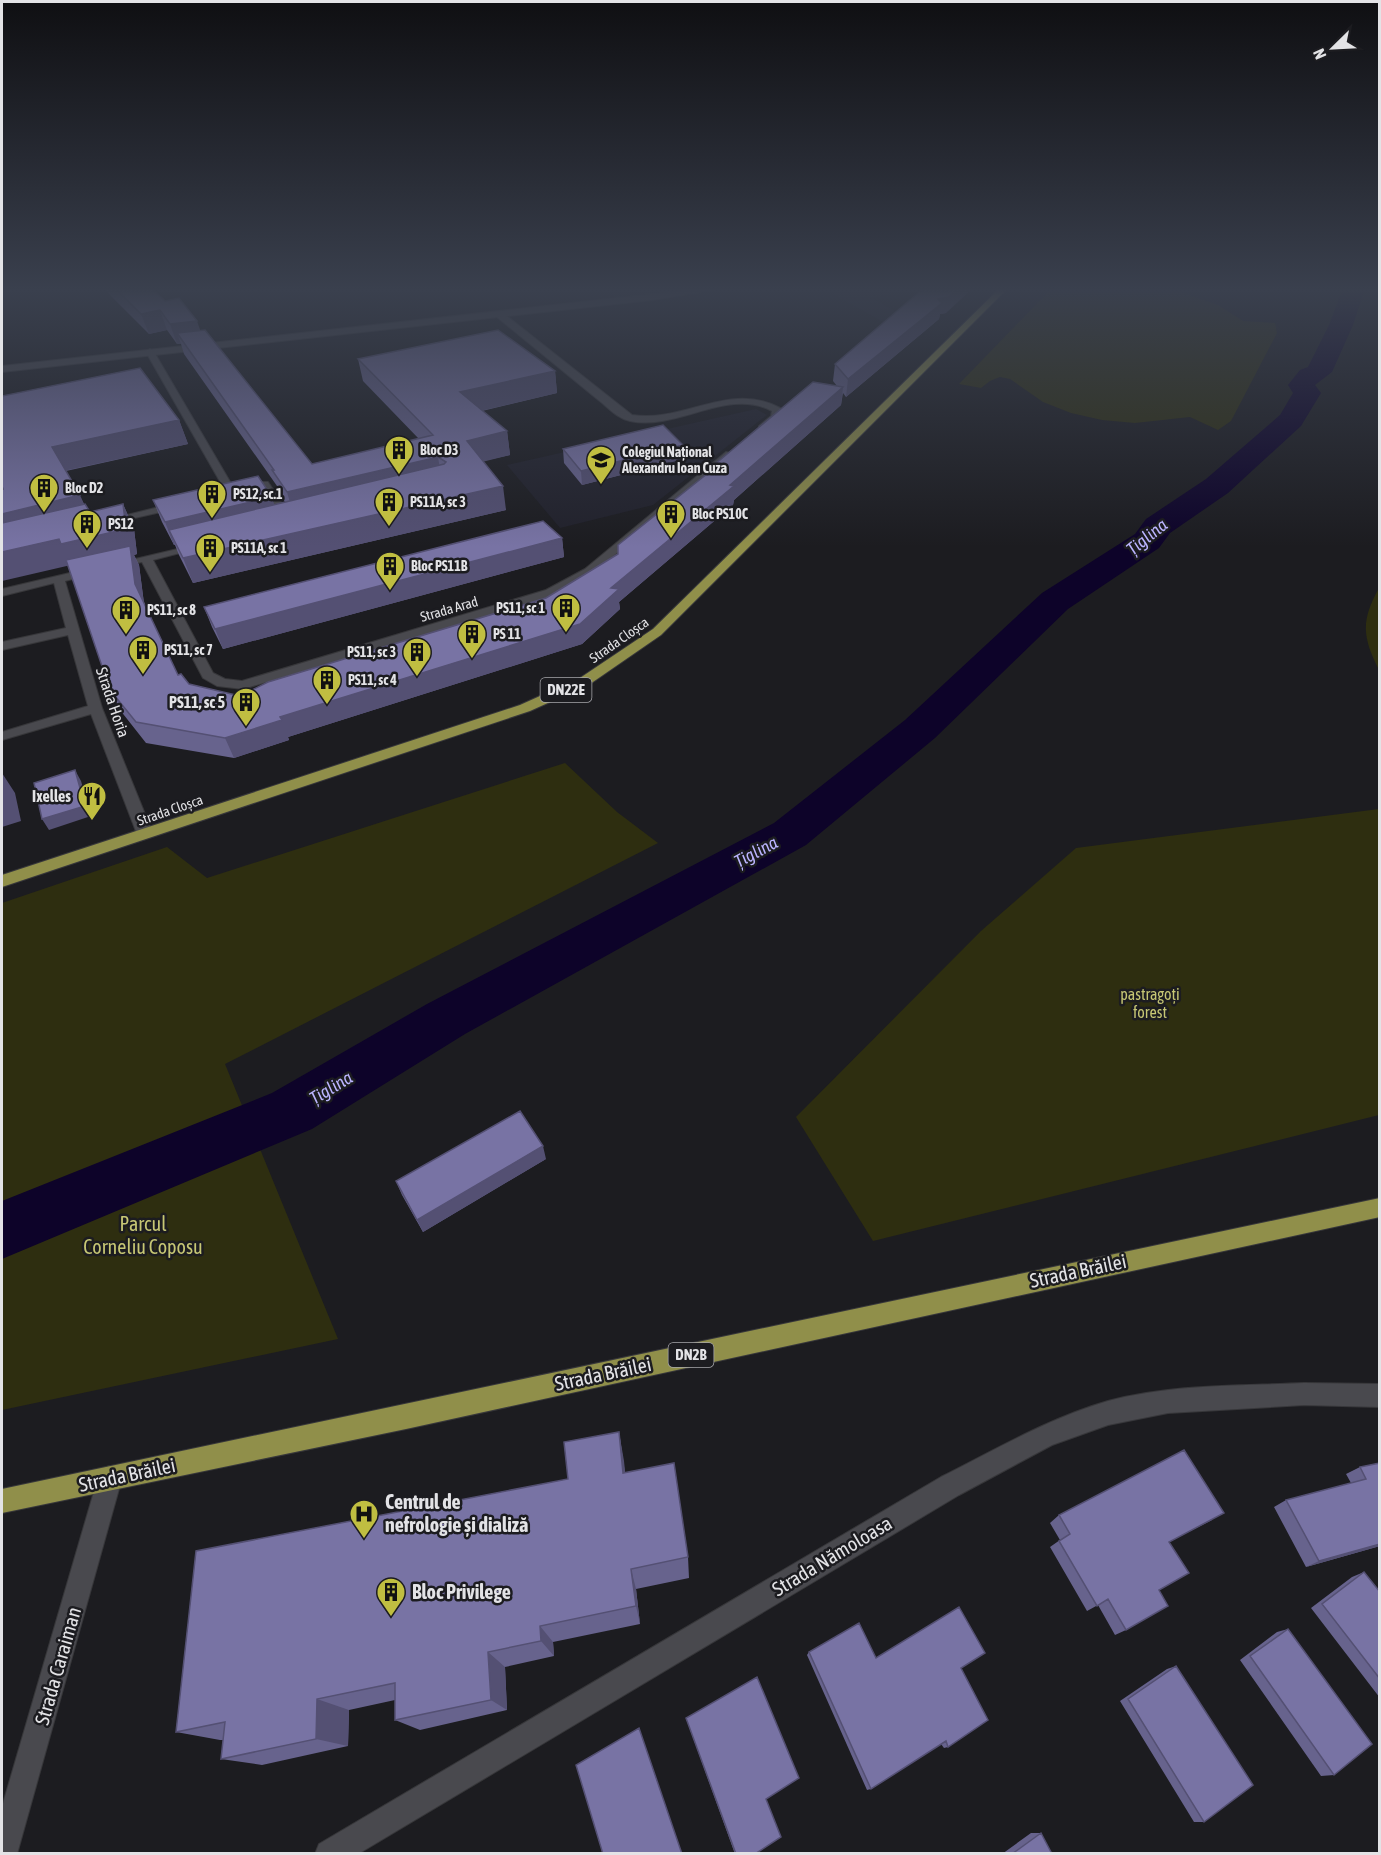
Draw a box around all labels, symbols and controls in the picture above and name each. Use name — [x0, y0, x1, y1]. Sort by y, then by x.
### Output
north arrow — [1303, 18, 1363, 78]
text: N — [1309, 46, 1329, 62]
building icon: Bloc D3 — [383, 434, 415, 476]
place label: Bloc D3 — [420, 442, 458, 458]
school or university icon: Colegiul Național Alexandru Ioan Cuza — [585, 444, 617, 486]
place label: Colegiul Național Alexandru Ioan Cuza — [621, 444, 728, 476]
building icon: Bloc D2 — [28, 472, 60, 514]
building icon: PS12, sc.1 — [196, 478, 228, 520]
place label: Bloc D2 — [65, 480, 104, 496]
place label: PS12, sc.1 — [233, 486, 283, 502]
building icon: PS11A, sc 3 — [373, 486, 405, 528]
place label: PS11A, sc 3 — [410, 494, 466, 510]
building icon: Bloc PS10C — [655, 498, 687, 540]
place label: Bloc PS10C — [692, 506, 749, 522]
building icon: PS12 — [71, 508, 103, 550]
water label: Țiglina — [1122, 514, 1172, 559]
place label: PS12 — [108, 516, 134, 532]
building icon: PS11A, sc 1 — [194, 532, 226, 574]
place label: PS11A, sc 1 — [231, 540, 287, 556]
building icon: Bloc PS11B — [374, 550, 406, 592]
place label: Bloc PS11B — [411, 558, 468, 574]
building icon: PS11, sc 1 — [550, 592, 582, 634]
street label: Strada Arad — [418, 593, 480, 625]
building icon: PS11, sc 8 — [110, 594, 142, 636]
place label: PS11, sc 1 — [496, 600, 545, 616]
place label: PS11, sc 8 — [147, 602, 196, 618]
street label: Strada Cloșca — [586, 614, 652, 666]
building icon: PS 11 — [456, 618, 488, 660]
place label: PS 11 — [493, 626, 521, 642]
building icon: PS11, sc 7 — [127, 634, 159, 676]
building icon: PS11, sc 3 — [401, 636, 433, 678]
place label: PS11, sc 7 — [164, 642, 213, 658]
place label: PS11, sc 3 — [347, 644, 396, 660]
building icon: PS11, sc 4 — [311, 664, 343, 706]
street label: Strada Horia — [93, 665, 133, 739]
place label: PS11, sc 4 — [348, 672, 397, 688]
road number: DN22E — [540, 678, 592, 702]
building icon: PS11, sc 5 — [230, 686, 262, 728]
place label: PS11, sc 5 — [169, 693, 225, 711]
restaurant icon: Ixelles — [76, 780, 108, 822]
place label: Ixelles — [32, 787, 71, 805]
street label: Strada Cloșca — [135, 791, 205, 829]
water label: Țiglina — [730, 831, 782, 872]
park label: pastragoți forest — [1120, 985, 1180, 1021]
water label: Țiglina — [306, 1066, 356, 1108]
park label: Parcul Corneliu Coposu — [83, 1212, 203, 1258]
street label: Strada Brăilei — [1028, 1249, 1128, 1292]
road number: DN2B — [668, 1343, 714, 1367]
street label: Strada Brăilei — [553, 1352, 653, 1395]
street label: Strada Brăilei — [77, 1453, 177, 1496]
place label: Centrul de nefrologie și dializă — [385, 1490, 528, 1537]
hospital icon: Centrul de nefrologie și dializă — [348, 1498, 380, 1540]
street label: Strada Nămoloasa — [768, 1511, 896, 1600]
building icon: Bloc Privilege — [375, 1576, 407, 1618]
place label: Bloc Privilege — [412, 1580, 511, 1603]
street label: Strada Caraiman — [30, 1604, 85, 1727]

